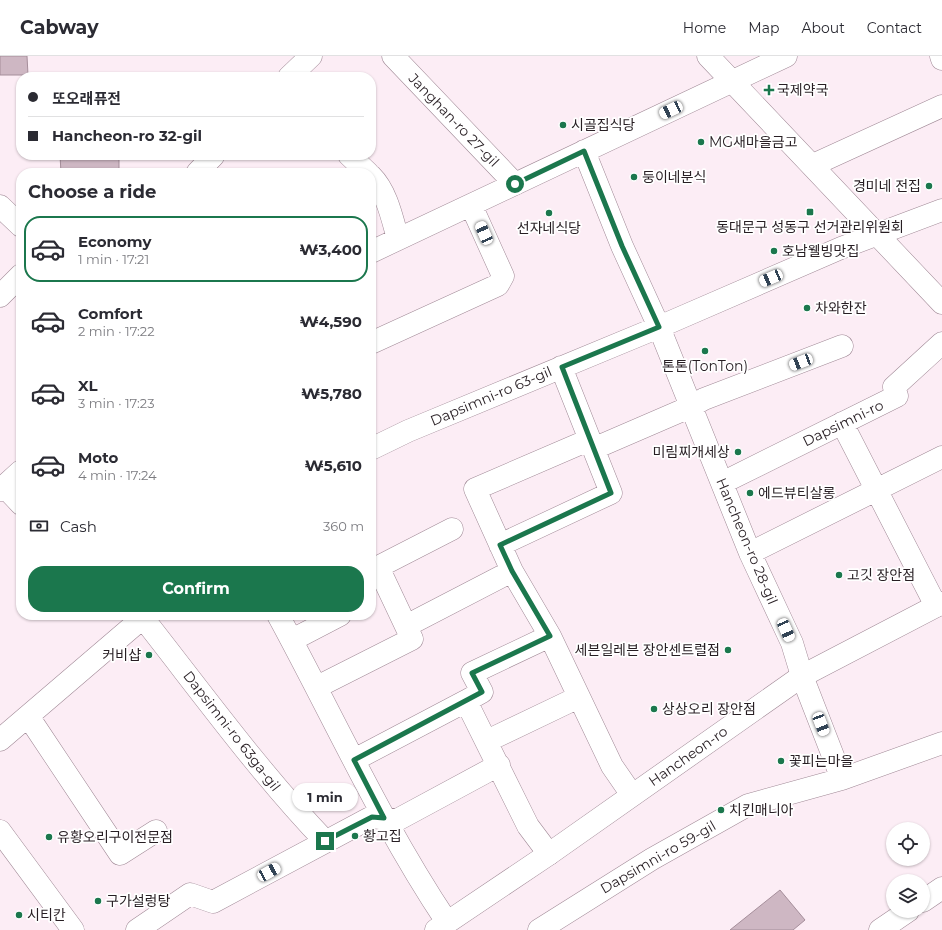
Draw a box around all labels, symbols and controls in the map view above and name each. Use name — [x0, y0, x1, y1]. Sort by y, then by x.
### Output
text: Cabway — [20, 16, 99, 39]
text: Home — [683, 19, 726, 37]
text: Map — [748, 19, 779, 37]
text: About — [801, 19, 845, 37]
text: Contact — [867, 19, 922, 37]
street label: Janghan-ro 27-gil — [404, 69, 503, 170]
place label: 국제약국 — [777, 81, 829, 99]
marker: 국제약국 — [764, 85, 774, 95]
text: 또오래퓨전 — [52, 89, 121, 108]
car — [658, 99, 684, 121]
place label: 시골집식당 — [571, 116, 636, 134]
marker: 시골집식당 — [558, 120, 568, 130]
text: Hancheon-ro 32-gil — [52, 126, 202, 145]
place label: MG새마을금고 — [709, 133, 798, 151]
marker: MG새마을금고 — [696, 137, 706, 147]
place label: 둥이네분식 — [642, 168, 706, 186]
marker: 둥이네분식 — [629, 172, 639, 182]
route start — [506, 175, 524, 193]
place label: 경미네 전집 — [853, 177, 921, 195]
text: Choose a ride — [28, 181, 156, 203]
marker: 경미네 전집 — [924, 181, 934, 191]
marker: 동대문구 성동구 선거관리위원회 — [805, 207, 815, 217]
marker: 선자네식당 — [544, 208, 554, 218]
place label: 동대문구 성동구 선거관리위원회 — [716, 218, 904, 236]
place label: 선자네식당 — [517, 219, 581, 237]
car — [474, 220, 494, 246]
icon: car — [30, 231, 66, 267]
text: Economy — [78, 232, 151, 251]
text: ₩3,400 — [300, 240, 362, 259]
place label: 호남웰빙맛집 — [782, 242, 859, 260]
marker: 호남웰빙맛집 — [769, 246, 779, 256]
text: 1 min · 17:21 — [78, 251, 149, 267]
car — [758, 268, 784, 288]
place label: 차와한잔 — [815, 299, 867, 317]
icon: car — [30, 303, 66, 339]
marker: 차와한잔 — [802, 303, 812, 313]
text: Comfort — [78, 304, 143, 323]
text: ₩4,590 — [300, 312, 362, 331]
text: 2 min · 17:22 — [78, 323, 155, 339]
marker: 톤톤(TonTon) — [700, 346, 710, 356]
car — [788, 352, 814, 372]
place label: 톤톤(TonTon) — [662, 357, 748, 375]
street label: Dapsimni-ro 63-gil — [428, 362, 554, 430]
icon: car — [30, 375, 66, 411]
text: XL — [78, 376, 97, 395]
text: ₩5,780 — [302, 384, 362, 403]
text: 3 min · 17:23 — [78, 395, 154, 411]
street label: Dapsimni-ro — [800, 396, 886, 450]
place label: 미림찌개세상 — [653, 443, 730, 461]
icon: car — [30, 447, 66, 483]
marker: 미림찌개세상 — [733, 447, 743, 457]
text: Moto — [78, 448, 118, 467]
text: ₩5,610 — [305, 456, 362, 475]
text: 4 min · 17:24 — [78, 467, 157, 483]
street label: Hancheon-ro 28-gil — [712, 475, 782, 607]
place label: 에드뷰티살롱 — [758, 484, 835, 502]
marker: 에드뷰티살롱 — [745, 488, 755, 498]
icon: cash — [28, 515, 50, 537]
text: Cash — [60, 517, 97, 536]
text: 360 m — [323, 518, 364, 534]
button: Confirm — [28, 566, 364, 612]
place label: 고깃 장안점 — [847, 566, 915, 584]
marker: 고깃 장안점 — [834, 570, 844, 580]
car — [776, 617, 796, 643]
place label: 세븐일레븐 장안센트럴점 — [575, 641, 720, 659]
marker: 세븐일레븐 장안센트럴점 — [723, 645, 733, 655]
place label: 커비샵 — [102, 646, 141, 664]
marker: 커비샵 — [144, 650, 154, 660]
street label: Dapsimni-ro 63ga-gil — [179, 667, 285, 795]
place label: 상상오리 장안점 — [662, 700, 756, 718]
marker: 상상오리 장안점 — [649, 704, 659, 714]
car — [811, 711, 831, 737]
street label: Hancheon-ro — [645, 722, 731, 790]
place label: 꽃피는마을 — [789, 752, 854, 770]
marker: 꽃피는마을 — [776, 756, 786, 766]
callout: 1 min — [292, 783, 358, 811]
text: 1 min — [307, 789, 343, 805]
place label: 치킨매니아 — [729, 801, 794, 819]
marker: 치킨매니아 — [716, 805, 726, 815]
street label: Dapsimni-ro 59-gil — [597, 817, 719, 897]
map controls — [886, 822, 930, 918]
button: locate — [886, 822, 930, 866]
place label: 황고집 — [363, 827, 402, 845]
place label: 유황오리구이전문점 — [57, 828, 173, 846]
marker: 황고집 — [350, 831, 360, 841]
marker: 유황오리구이전문점 — [44, 832, 54, 842]
route end — [316, 832, 334, 850]
car — [256, 861, 282, 883]
button: layers — [886, 874, 930, 918]
place label: 구가설렁탕 — [106, 892, 171, 910]
marker: 구가설렁탕 — [93, 896, 103, 906]
place label: 시티칸 — [27, 906, 66, 924]
marker: 시티칸 — [14, 910, 24, 920]

